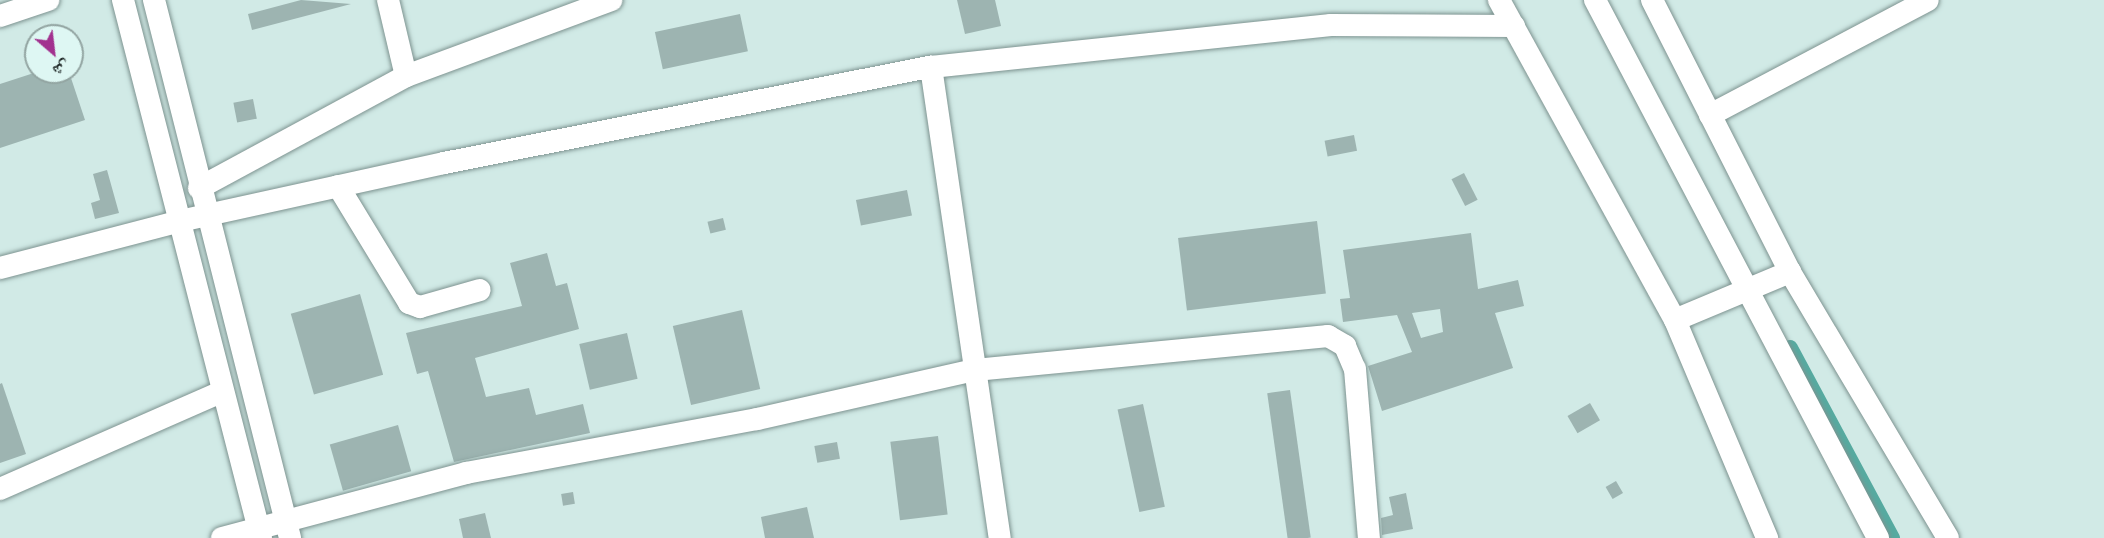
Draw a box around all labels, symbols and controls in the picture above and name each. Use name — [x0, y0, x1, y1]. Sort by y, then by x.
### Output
north arrow — [24, 24, 84, 84]
text: ش — [49, 55, 74, 81]

